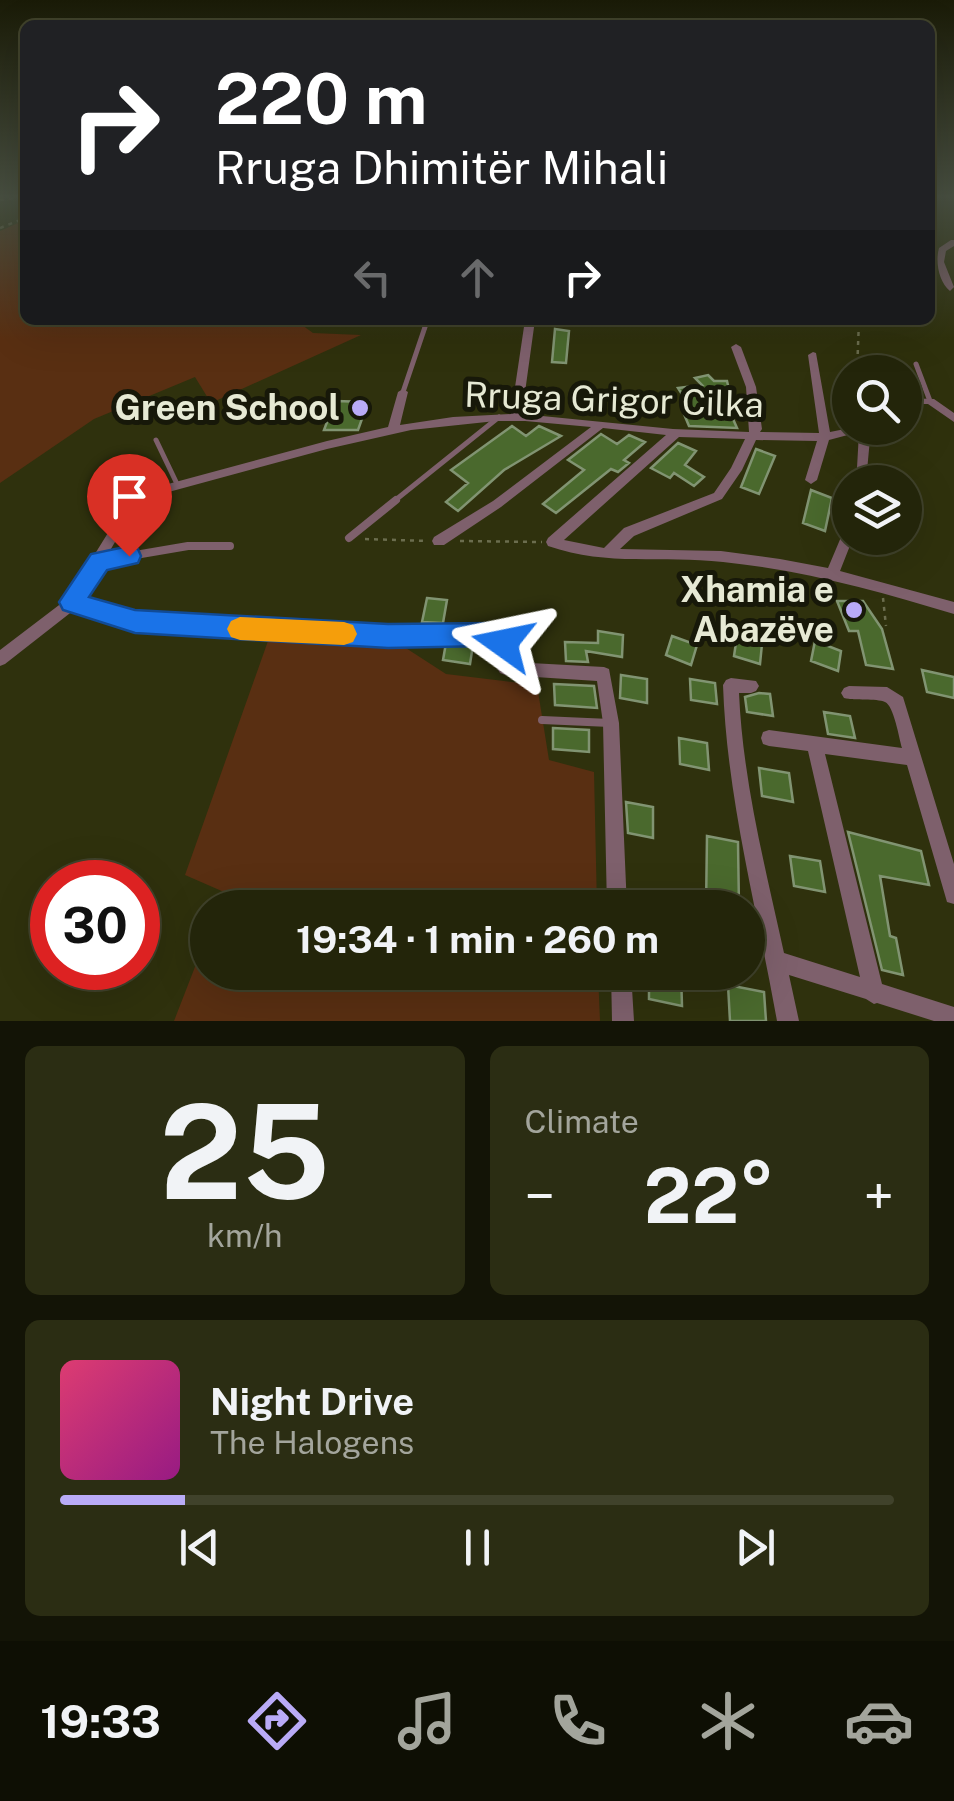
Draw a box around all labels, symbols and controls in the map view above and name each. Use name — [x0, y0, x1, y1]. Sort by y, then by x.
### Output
text: 220 m — [215, 57, 428, 140]
icon: right — [50, 60, 180, 190]
text: Rruga Dhimitër Mihali — [215, 141, 668, 194]
icon: left — [345, 250, 400, 305]
icon: ahead — [450, 250, 505, 305]
icon: right — [555, 250, 610, 305]
map controls — [832, 355, 922, 555]
button: search — [832, 355, 922, 445]
street label: Rruga Grigor Cilka — [464, 374, 764, 425]
place label: Green School — [114, 387, 340, 428]
marker: Green School — [349, 397, 371, 419]
pin — [87, 454, 172, 557]
button: layers — [832, 465, 922, 555]
icon: arrive — [102, 469, 157, 524]
place label: Xhamia e Abazëve — [680, 569, 834, 650]
position arrow — [451, 591, 555, 695]
marker: Xhamia e Abazëve — [843, 599, 865, 621]
speed limit sign: 30 — [30, 860, 160, 990]
text: 19:34 · 1 min · 260 m — [296, 917, 659, 962]
text: 25 — [160, 1076, 330, 1228]
text: Climate — [525, 1103, 639, 1140]
text: 22° — [644, 1152, 775, 1240]
text: − — [525, 1164, 555, 1228]
text: + — [864, 1164, 894, 1228]
text: km/h — [207, 1217, 282, 1254]
text: Night Drive — [210, 1379, 414, 1424]
text: The Halogens — [210, 1424, 414, 1461]
icon: previous — [172, 1520, 227, 1575]
icon: pause — [450, 1520, 505, 1575]
icon: next — [728, 1520, 783, 1575]
icon: directions — [242, 1686, 312, 1756]
icon: music — [392, 1686, 462, 1756]
icon: phone — [543, 1686, 613, 1756]
icon: climate — [693, 1686, 763, 1756]
icon: car — [844, 1686, 914, 1756]
text: 19:33 — [40, 1695, 161, 1748]

